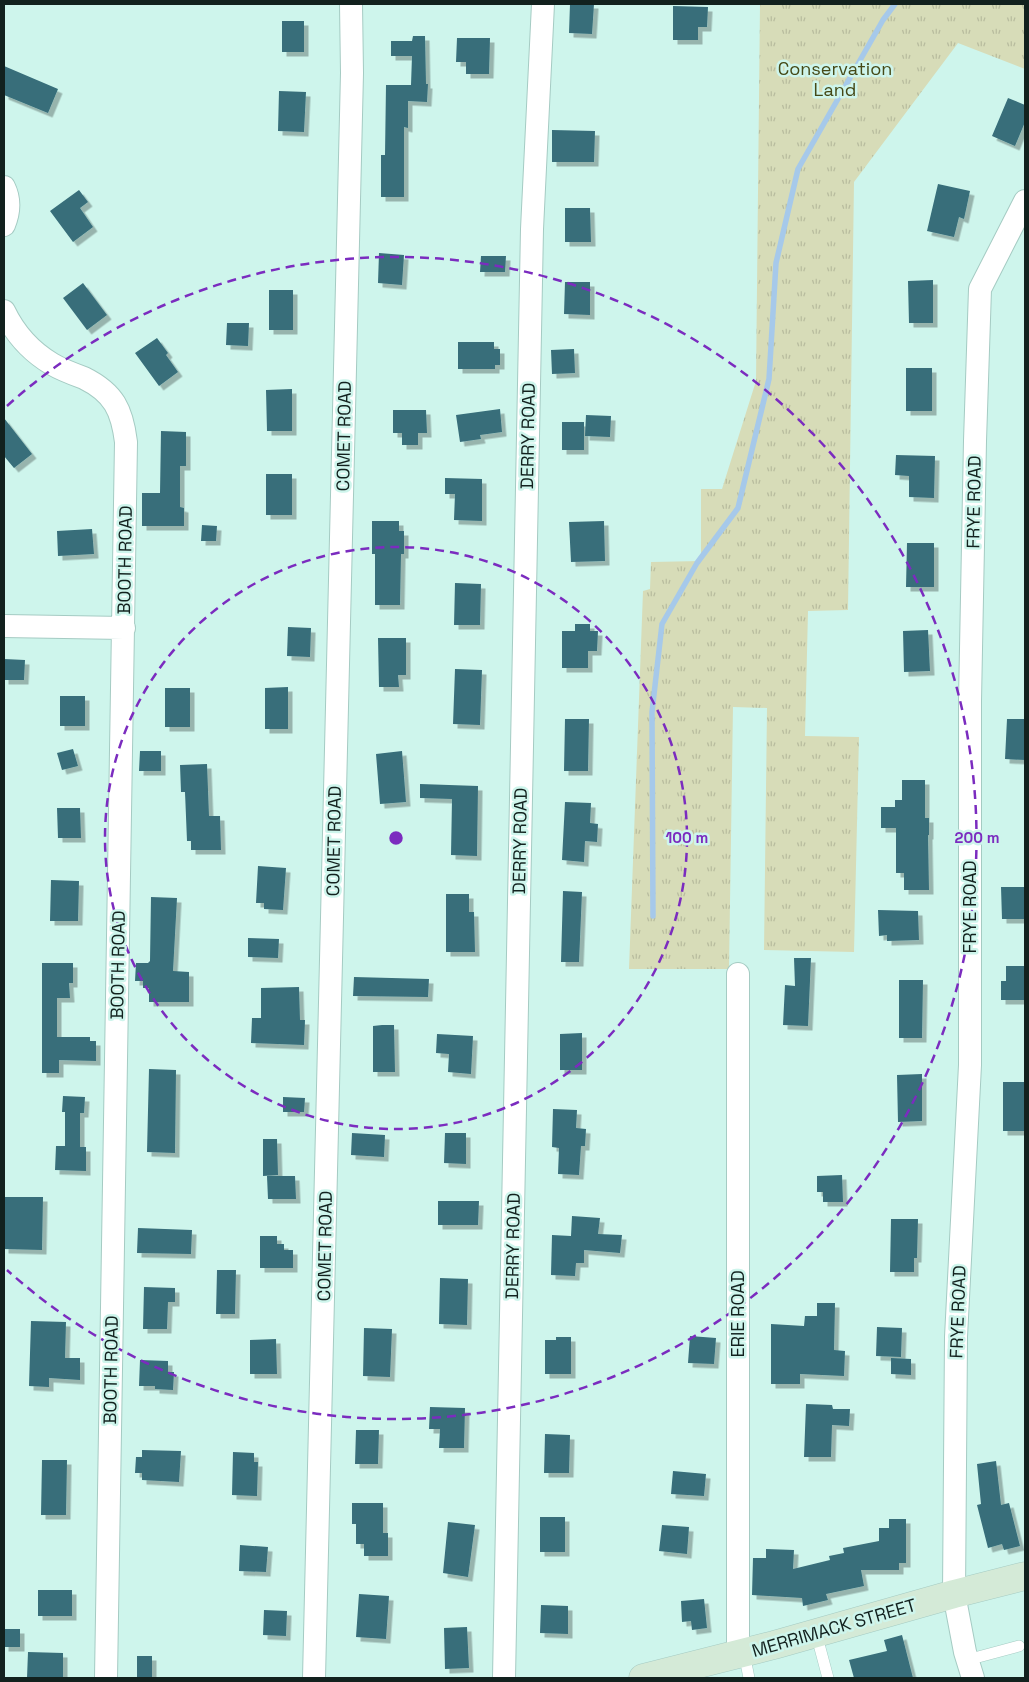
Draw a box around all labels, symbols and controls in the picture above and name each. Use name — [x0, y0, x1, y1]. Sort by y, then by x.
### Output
park label: Conservation Land — [778, 57, 892, 101]
street label: COMET ROAD — [331, 381, 356, 491]
street label: DERRY ROAD — [515, 383, 540, 489]
street label: FRYE ROAD — [961, 455, 986, 549]
street label: BOOTH ROAD — [112, 505, 137, 615]
street label: COMET ROAD — [321, 786, 346, 896]
street label: DERRY ROAD — [507, 788, 532, 894]
text: 100 m — [666, 828, 708, 847]
text: 200 m — [955, 828, 999, 847]
centre of rings — [387, 829, 405, 847]
street label: FRYE ROAD — [958, 860, 981, 954]
street label: BOOTH ROAD — [105, 910, 130, 1020]
street label: COMET ROAD — [312, 1191, 337, 1301]
street label: DERRY ROAD — [500, 1193, 525, 1299]
street label: FRYE ROAD — [944, 1265, 971, 1359]
street label: ERIE ROAD — [726, 1270, 749, 1358]
street label: BOOTH ROAD — [98, 1315, 123, 1425]
street label: MERRIMACK STREET — [749, 1593, 919, 1662]

